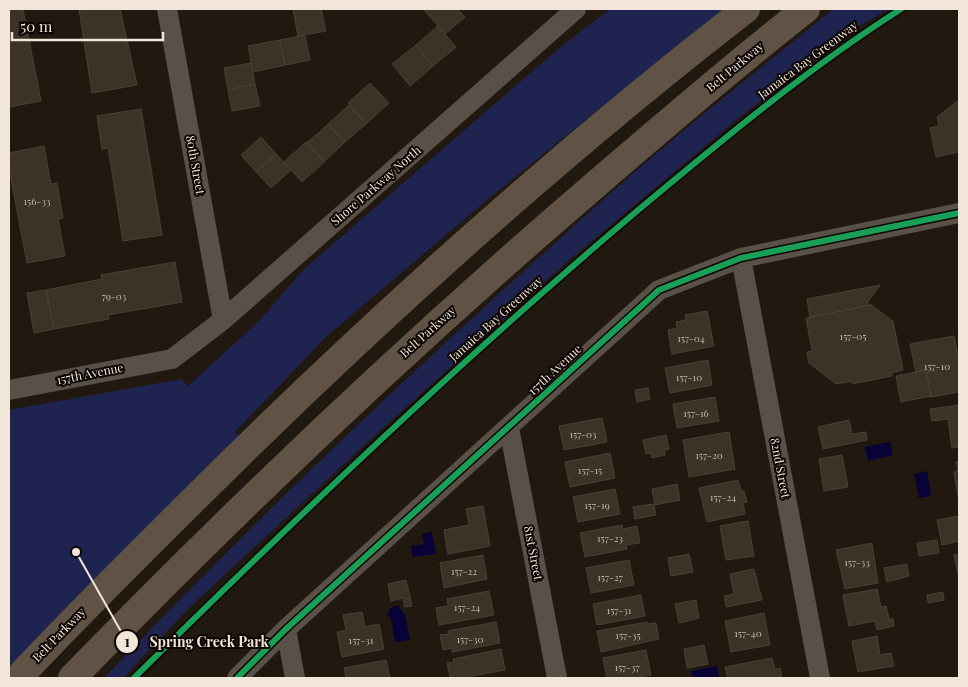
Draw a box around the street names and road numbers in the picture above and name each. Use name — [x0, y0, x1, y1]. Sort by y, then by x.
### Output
street label: Jamaica Bay Greenway — [754, 17, 860, 102]
street label: Belt Parkway — [702, 38, 766, 95]
street label: 80th Street — [183, 134, 209, 196]
street label: Shore Parkway North — [327, 142, 424, 229]
street label: Jamaica Bay Greenway — [445, 272, 545, 365]
street label: Belt Parkway — [396, 302, 459, 361]
street label: 157th Avenue — [524, 340, 585, 398]
street label: 157th Avenue — [55, 359, 125, 387]
street label: 82nd Street — [767, 436, 795, 500]
street label: 81st Street — [521, 524, 547, 582]
street label: Belt Parkway — [28, 604, 88, 665]

